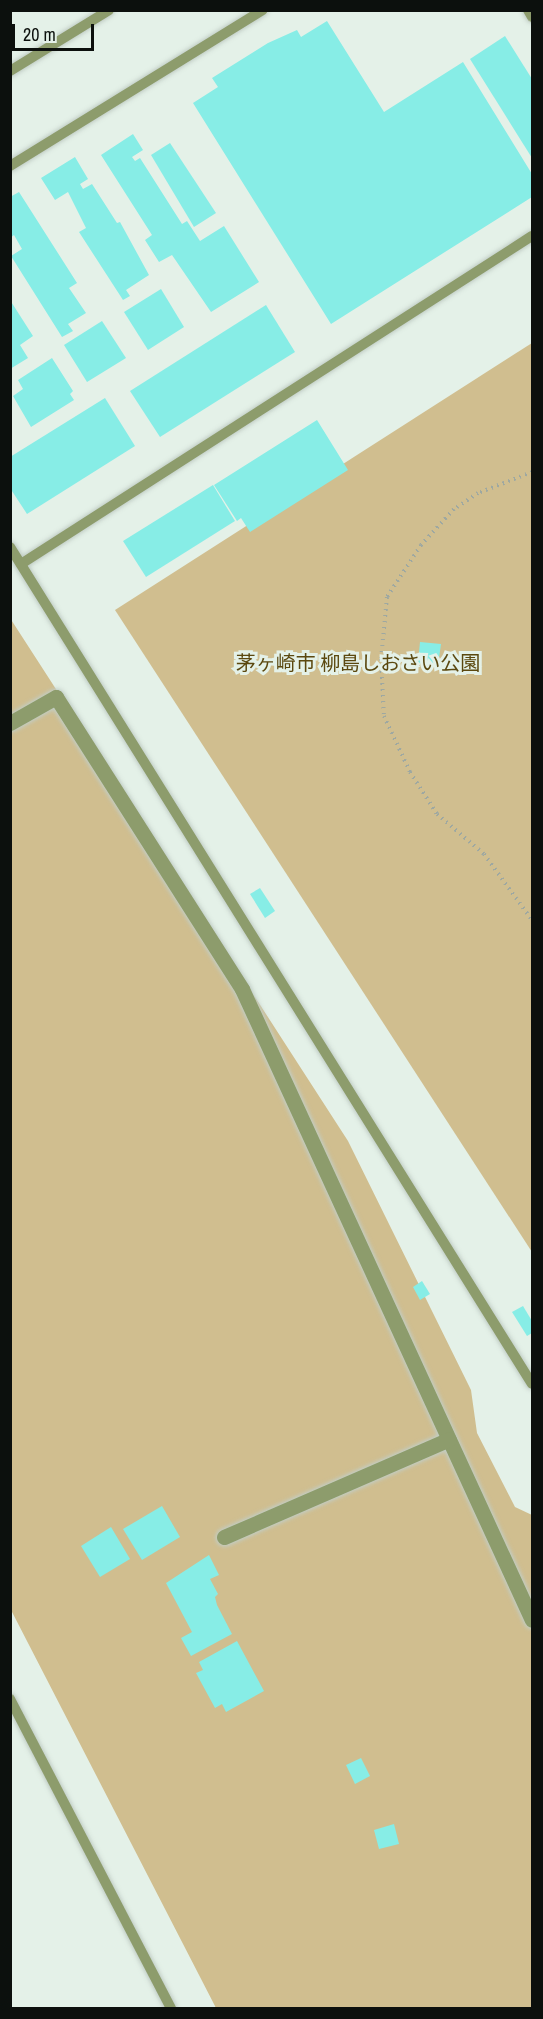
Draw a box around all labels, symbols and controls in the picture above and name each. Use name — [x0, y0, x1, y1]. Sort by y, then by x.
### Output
scale bar — [15, 12, 98, 50]
text: 20 m — [23, 22, 56, 47]
park label: 茅ヶ崎市 柳島しおさい公園 — [236, 650, 480, 674]

